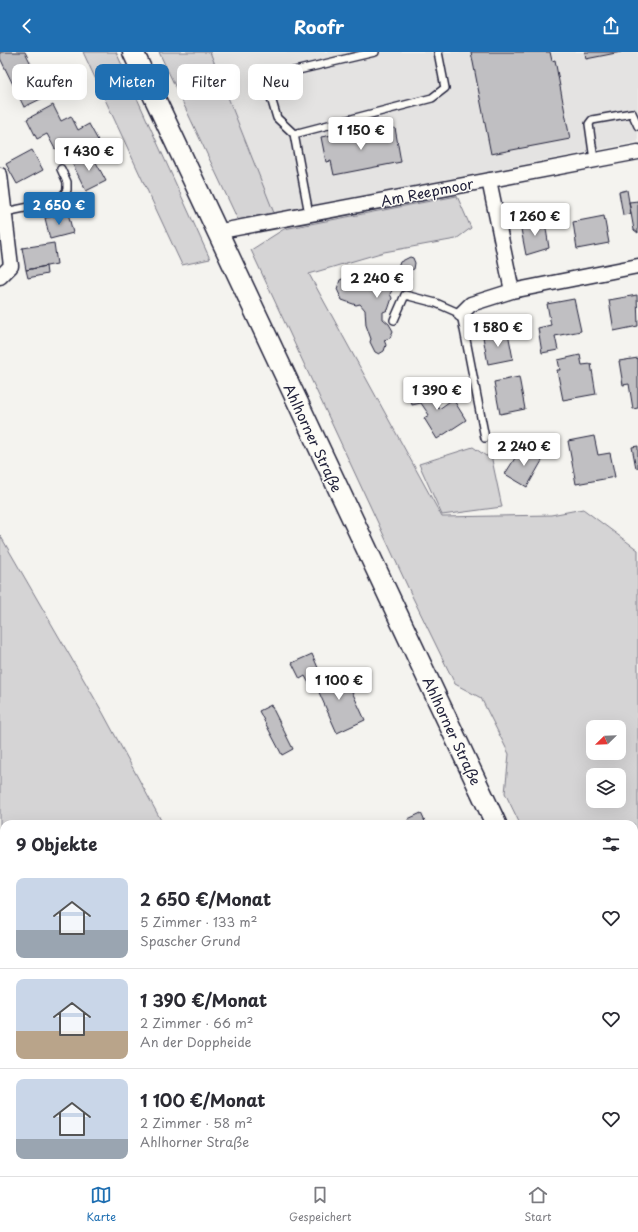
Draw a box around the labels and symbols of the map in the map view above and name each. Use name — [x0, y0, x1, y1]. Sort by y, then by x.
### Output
pin: 1 150 € — [324, 117, 398, 151]
pin: 1 430 € — [52, 138, 126, 172]
street label: Am Reepmoor — [379, 173, 476, 211]
pin: 2 650 € — [22, 192, 96, 226]
pin: 1 260 € — [498, 203, 572, 237]
pin: 2 240 € — [340, 265, 414, 299]
pin: 1 580 € — [461, 314, 535, 348]
pin: 1 390 € — [400, 377, 474, 411]
street label: Ahlhorner Straße — [279, 380, 347, 496]
pin: 2 240 € — [487, 433, 561, 467]
pin: 1 100 € — [302, 667, 376, 701]
street label: Ahlhorner Straße — [418, 673, 486, 789]
north arrow — [586, 720, 626, 760]

